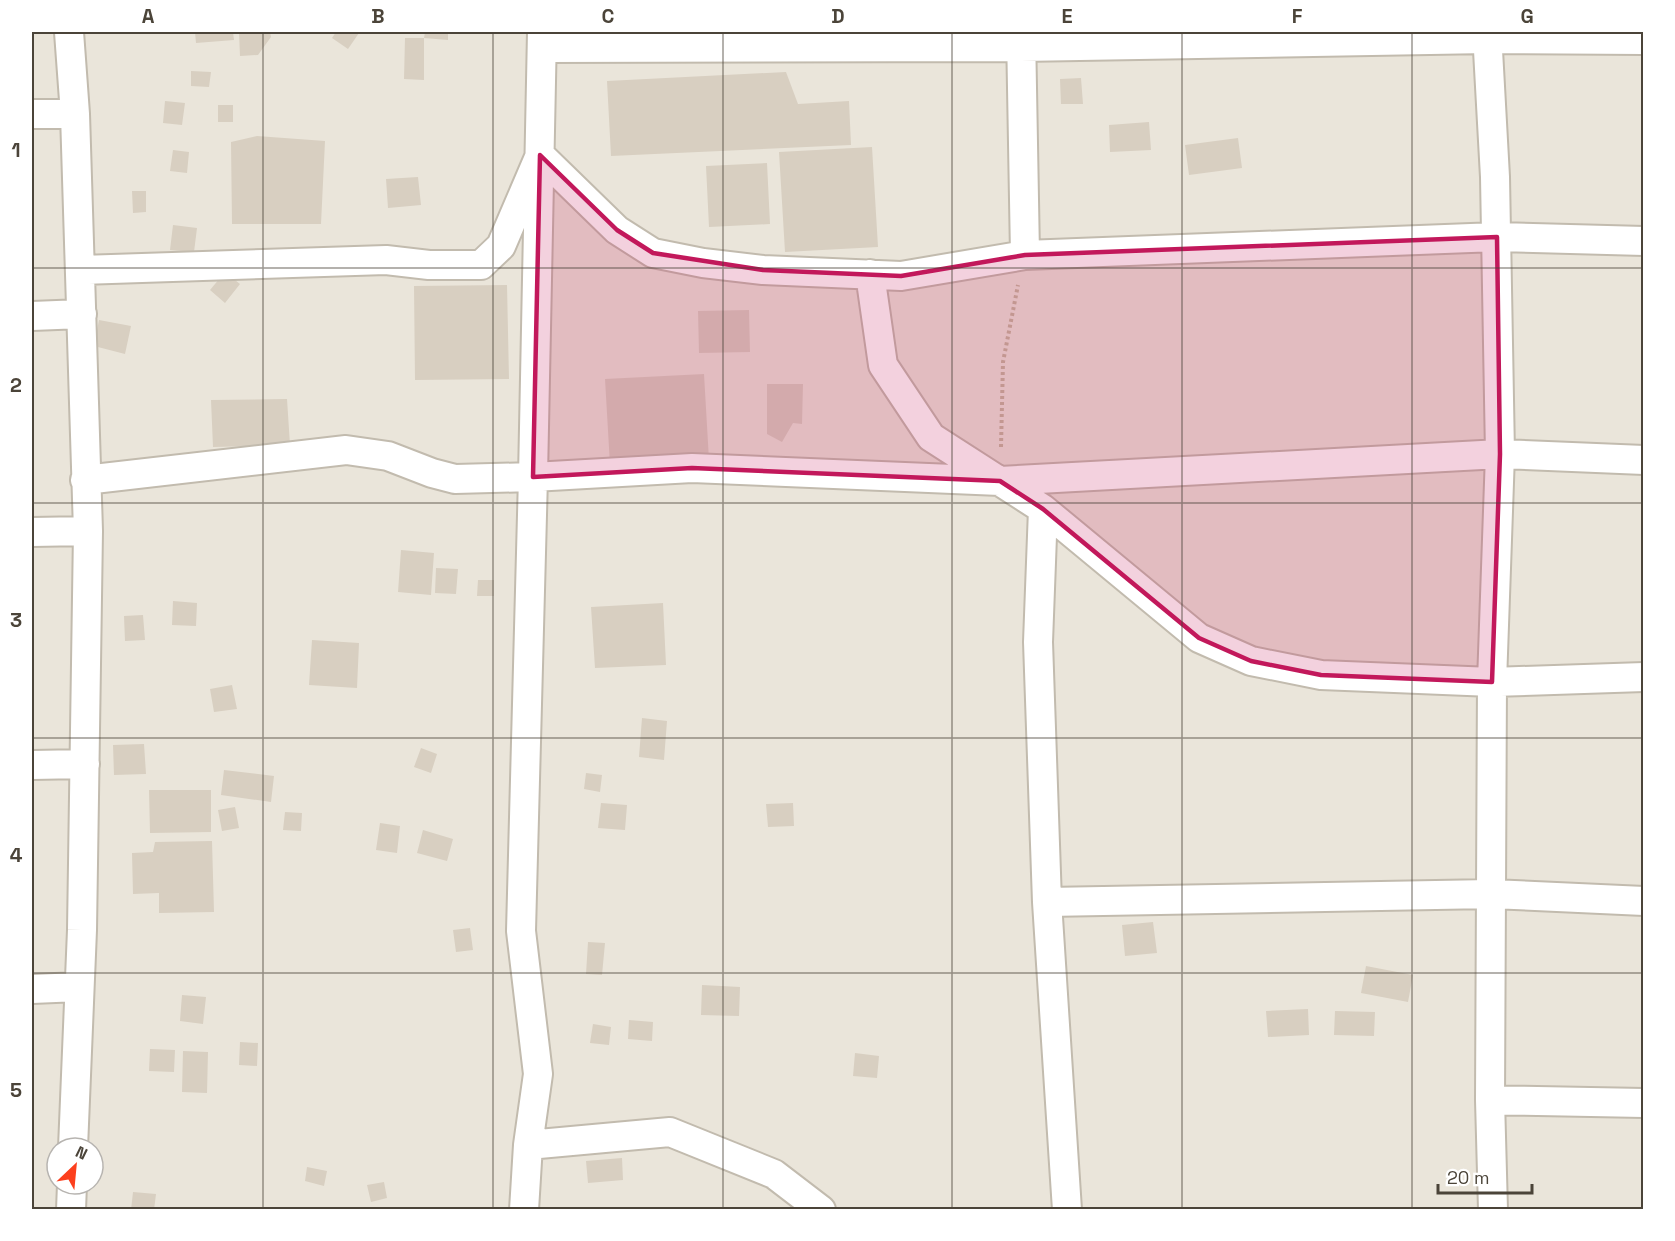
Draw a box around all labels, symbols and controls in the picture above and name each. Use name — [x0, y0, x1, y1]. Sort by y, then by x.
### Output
text: A — [142, 3, 155, 29]
text: B — [371, 3, 385, 29]
text: C — [602, 3, 615, 29]
text: D — [831, 3, 845, 29]
text: E — [1061, 3, 1073, 29]
text: F — [1292, 3, 1303, 29]
text: G — [1520, 3, 1534, 29]
text: 1 — [11, 137, 21, 163]
text: 2 — [10, 372, 22, 398]
text: 3 — [10, 607, 22, 633]
text: 4 — [10, 842, 23, 868]
text: 5 — [10, 1077, 22, 1103]
north arrow — [45, 1136, 105, 1196]
text: N — [72, 1141, 91, 1165]
scale bar — [1438, 1157, 1532, 1195]
text: 20 m — [1447, 1166, 1490, 1189]

